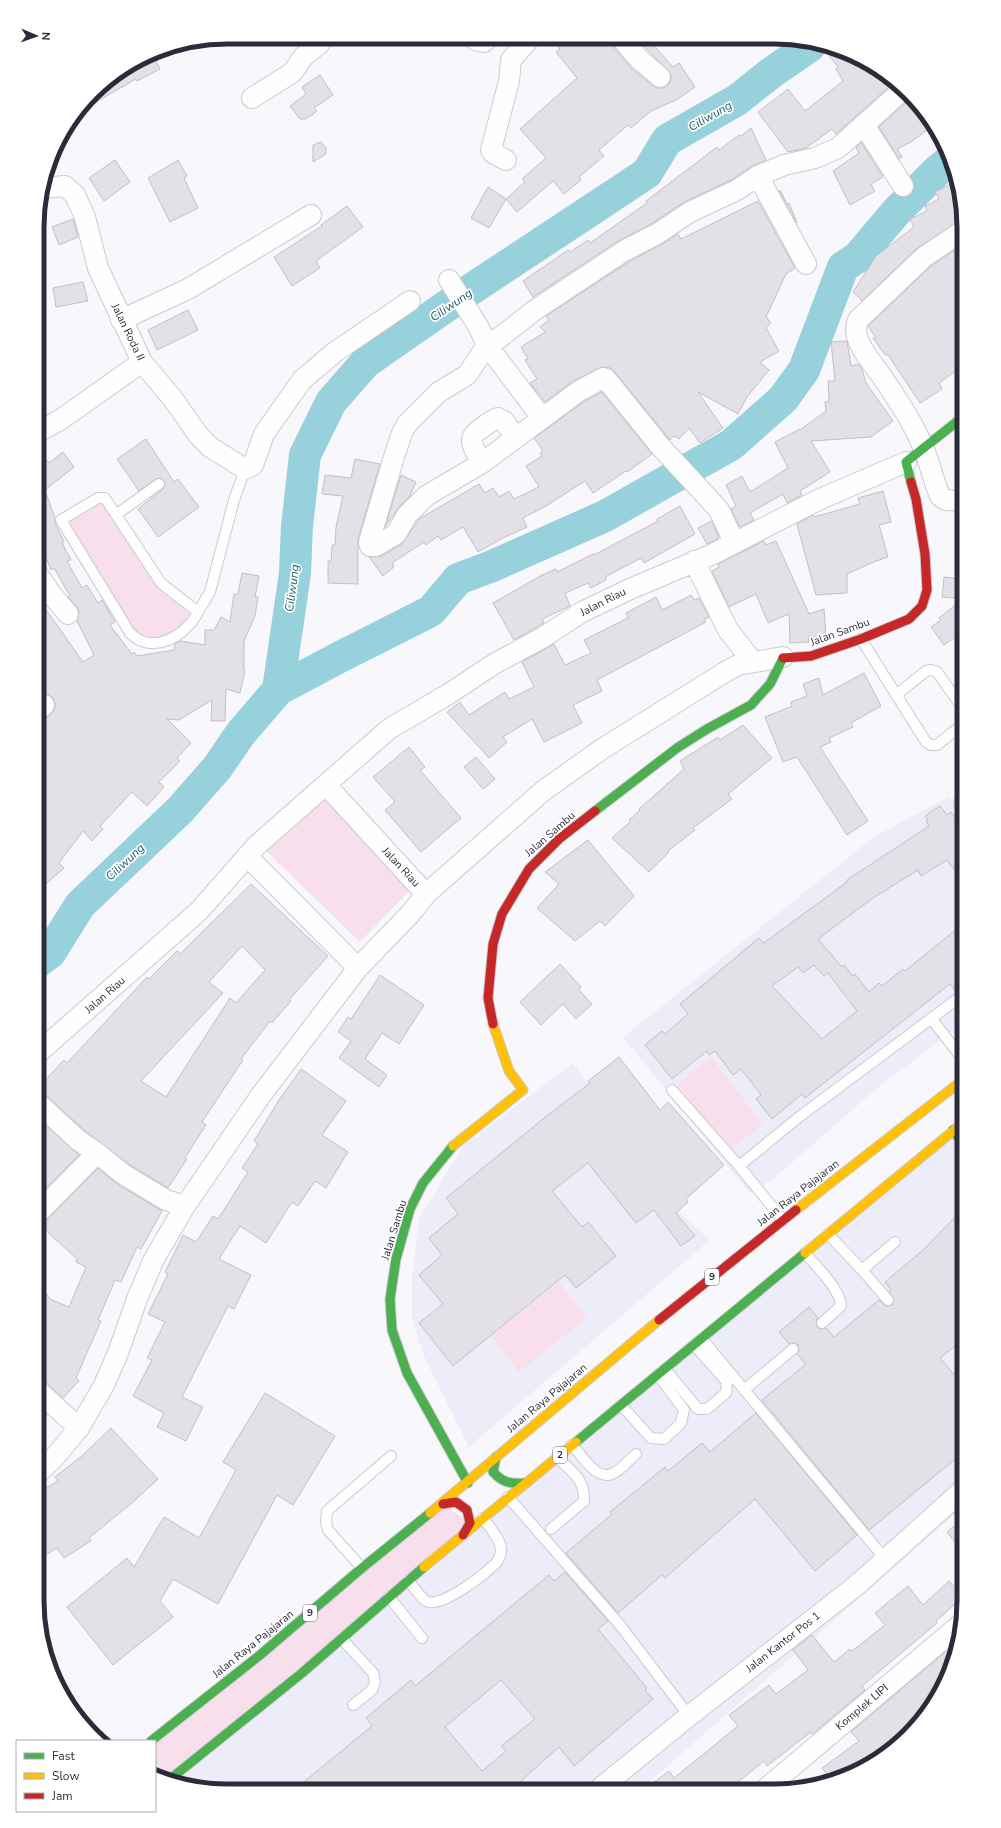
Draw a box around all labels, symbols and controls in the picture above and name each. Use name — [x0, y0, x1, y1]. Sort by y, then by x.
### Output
north arrow — [16, 16, 56, 56]
text: N — [38, 32, 53, 41]
water label: Ciliwung — [685, 97, 735, 135]
water label: Ciliwung — [427, 285, 475, 325]
street label: Jalan Roda II — [107, 300, 148, 363]
water label: Ciliwung — [281, 563, 303, 613]
street label: Jalan Riau — [577, 584, 628, 620]
street label: Jalan Sambu — [807, 614, 872, 650]
street label: Jalan Sambu — [521, 808, 578, 861]
water label: Ciliwung — [102, 840, 148, 884]
street label: Jalan Riau — [378, 843, 423, 890]
street label: Jalan Riau — [81, 973, 129, 1018]
street label: Jalan Raya Pajajaran — [753, 1156, 842, 1230]
street label: Jalan Sambu — [377, 1198, 410, 1263]
road number: 9 — [705, 1269, 719, 1285]
street label: Jalan Raya Pajajaran — [503, 1360, 590, 1437]
road number: 2 — [553, 1447, 567, 1463]
road number: 9 — [303, 1605, 317, 1621]
street label: Jalan Raya Pajajaran — [209, 1607, 297, 1682]
street label: Jalan Kantor Pos 1 — [742, 1608, 823, 1676]
street label: Komplek LIPI — [832, 1680, 892, 1734]
legend — [16, 1740, 156, 1812]
text: Fast — [52, 1748, 75, 1764]
text: Slow — [52, 1768, 80, 1784]
text: Jam — [51, 1788, 73, 1804]

